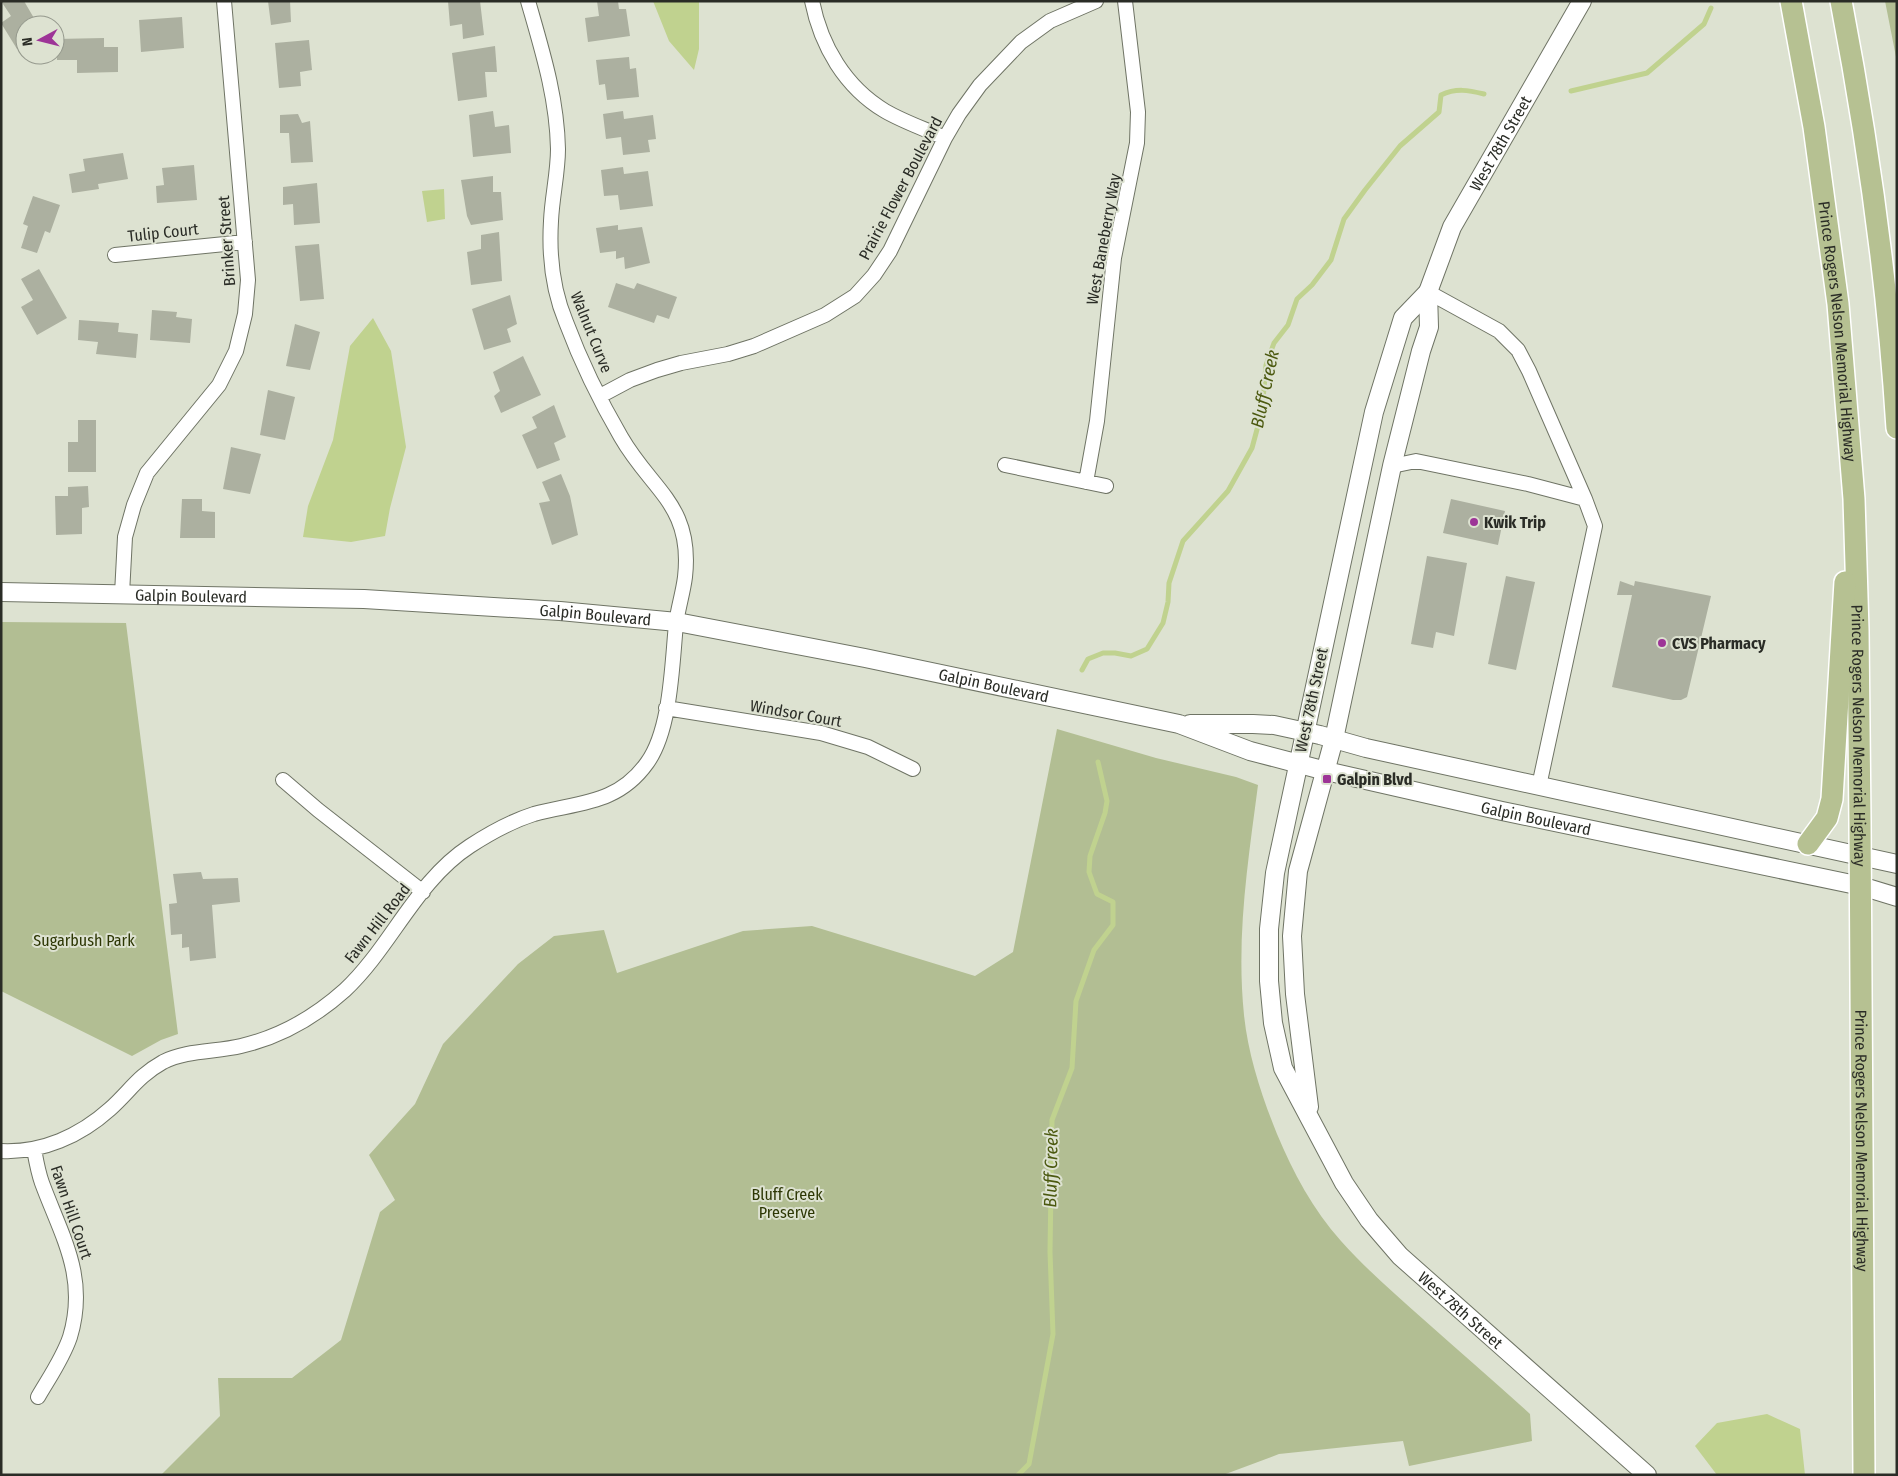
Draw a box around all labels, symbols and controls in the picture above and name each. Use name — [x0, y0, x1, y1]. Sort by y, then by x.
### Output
north arrow — [15, 15, 65, 65]
text: N — [19, 36, 37, 47]
street label: West 78th Street — [1466, 92, 1536, 194]
street label: Prairie Flower Boulevard — [855, 113, 946, 263]
street label: West Baneberry Way — [1083, 171, 1125, 306]
street label: Brinker Street — [214, 194, 239, 287]
street label: Prince Rogers Nelson Memorial Highway — [1814, 200, 1860, 463]
street label: Tulip Court — [127, 219, 200, 246]
street label: Walnut Curve — [567, 289, 616, 376]
water label: Bluff Creek — [1246, 348, 1284, 430]
place label: Kwik Trip — [1484, 513, 1546, 532]
marker: Kwik Trip — [1468, 516, 1480, 528]
street label: Galpin Boulevard — [135, 586, 247, 607]
street label: Galpin Boulevard — [539, 601, 652, 630]
street label: Prince Rogers Nelson Memorial Highway — [1847, 604, 1869, 867]
place label: CVS Pharmacy — [1672, 634, 1766, 653]
marker: CVS Pharmacy — [1656, 637, 1668, 649]
street label: West 78th Street — [1291, 645, 1332, 754]
street label: Galpin Boulevard — [937, 665, 1050, 706]
street label: Windsor Court — [748, 696, 844, 731]
place label: Galpin Blvd — [1337, 770, 1412, 789]
marker: Galpin Blvd — [1321, 773, 1333, 785]
street label: Galpin Boulevard — [1479, 798, 1593, 839]
street label: Fawn Hill Road — [340, 880, 414, 967]
park label: Sugarbush Park — [33, 931, 135, 950]
street label: Prince Rogers Nelson Memorial Highway — [1851, 1010, 1872, 1272]
water label: Bluff Creek — [1039, 1128, 1063, 1208]
street label: Fawn Hill Court — [47, 1163, 97, 1262]
park label: Bluff Creek Preserve — [751, 1185, 823, 1222]
street label: West 78th Street — [1414, 1268, 1507, 1353]

